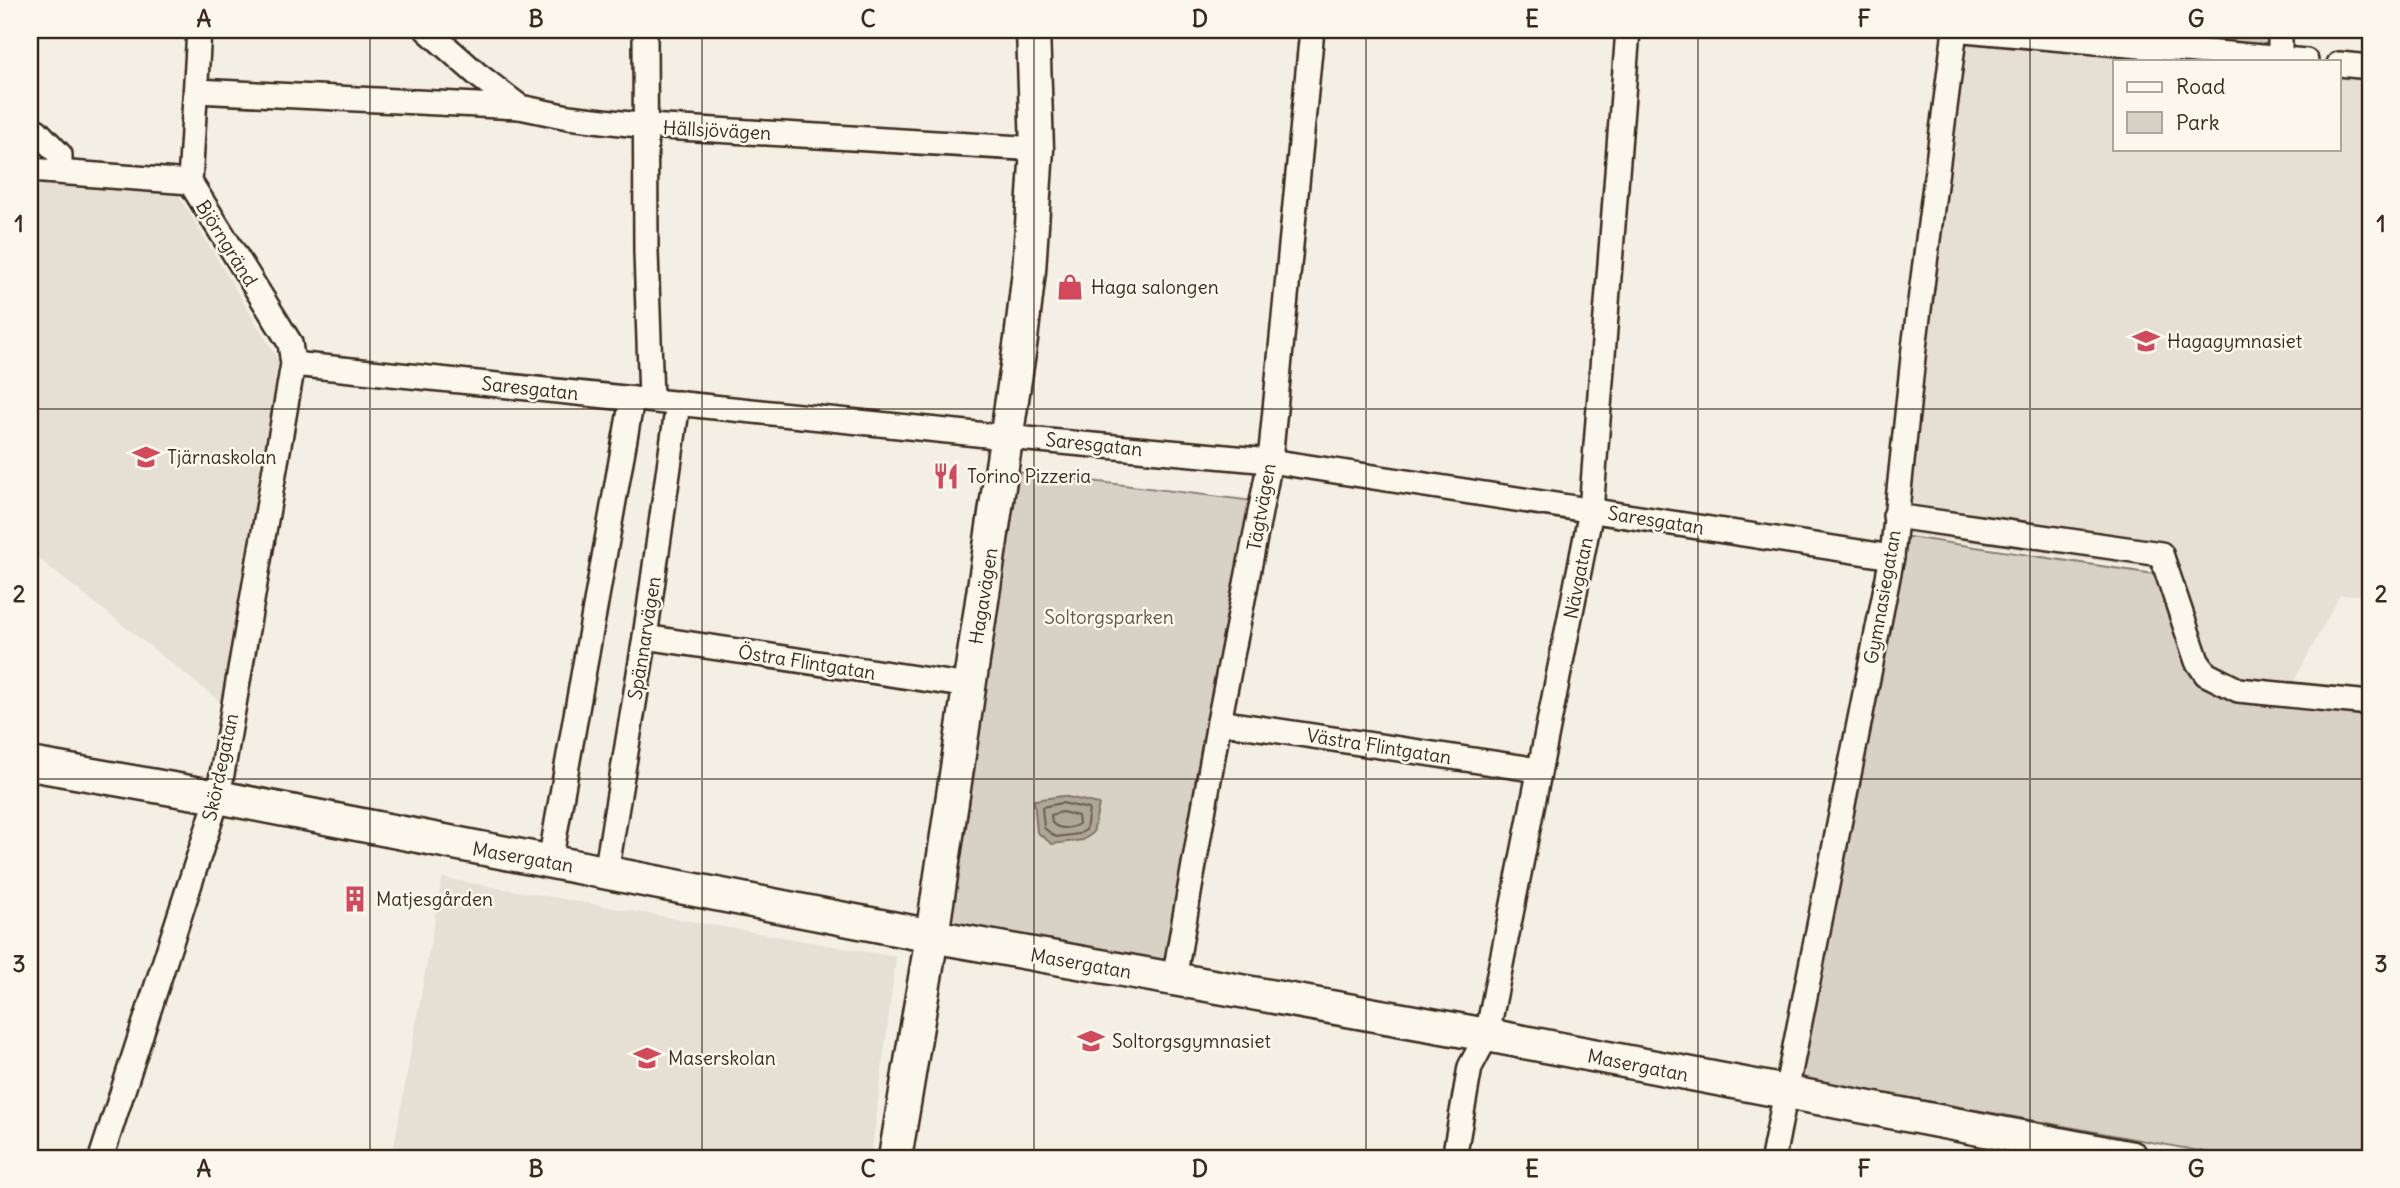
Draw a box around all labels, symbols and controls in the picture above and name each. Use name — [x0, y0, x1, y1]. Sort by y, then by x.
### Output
text: A — [197, 4, 212, 33]
text: B — [528, 4, 544, 33]
text: C — [860, 4, 876, 33]
text: D — [1192, 4, 1208, 33]
text: E — [1525, 4, 1539, 33]
text: F — [1857, 4, 1871, 33]
text: G — [2188, 4, 2204, 33]
legend — [2113, 60, 2340, 150]
text: Road — [2176, 73, 2225, 100]
text: Park — [2176, 109, 2219, 136]
street label: Hällsjövägen — [662, 115, 772, 145]
street label: Björngränd — [191, 195, 263, 291]
text: 1 — [14, 209, 24, 238]
text: 1 — [2376, 209, 2386, 238]
shop icon: Haga salongen — [1055, 272, 1085, 302]
place label: Haga salongen — [1091, 275, 1219, 299]
school or university icon: Hagagymnasiet — [2131, 326, 2161, 356]
place label: Hagagymnasiet — [2167, 329, 2302, 353]
street label: Saresgatan — [480, 371, 580, 405]
street label: Saresgatan — [1044, 427, 1144, 461]
school or university icon: Tjärnaskolan — [131, 442, 161, 472]
place label: Tjärnaskolan — [167, 445, 277, 469]
restaurant icon: Torino Pizzeria — [931, 461, 961, 491]
street label: Tägtvägen — [1242, 461, 1280, 553]
place label: Torino Pizzeria — [967, 464, 1091, 488]
street label: Saresgatan — [1606, 501, 1706, 539]
street label: Gymnasiegatan — [1858, 528, 1906, 666]
street label: Nävgatan — [1558, 535, 1598, 621]
street label: Hagavägen — [964, 546, 1002, 646]
street label: Spännarvägen — [622, 575, 666, 701]
text: 2 — [13, 579, 26, 608]
text: 2 — [2375, 579, 2388, 608]
park label: Soltorgsparken — [1044, 605, 1174, 629]
street label: Östra Flintgatan — [737, 639, 877, 685]
street label: Skördegatan — [197, 711, 243, 823]
street label: Västra Flintgatan — [1305, 723, 1453, 769]
street label: Masergatan — [471, 836, 575, 878]
building icon: Matjesgården — [340, 884, 370, 914]
place label: Matjesgården — [376, 887, 493, 911]
street label: Masergatan — [1029, 942, 1133, 984]
text: 3 — [12, 949, 26, 978]
text: 3 — [2374, 949, 2388, 978]
school or university icon: Soltorgsgymnasiet — [1076, 1026, 1106, 1056]
place label: Soltorgsgymnasiet — [1112, 1029, 1271, 1053]
school or university icon: Maserskolan — [632, 1043, 662, 1073]
street label: Masergatan — [1586, 1043, 1690, 1087]
place label: Maserskolan — [668, 1046, 776, 1070]
text: A — [197, 1154, 212, 1183]
text: B — [528, 1154, 544, 1183]
text: C — [860, 1154, 876, 1183]
text: D — [1192, 1154, 1208, 1183]
text: E — [1525, 1154, 1539, 1183]
text: F — [1857, 1154, 1871, 1183]
text: G — [2188, 1154, 2204, 1183]

